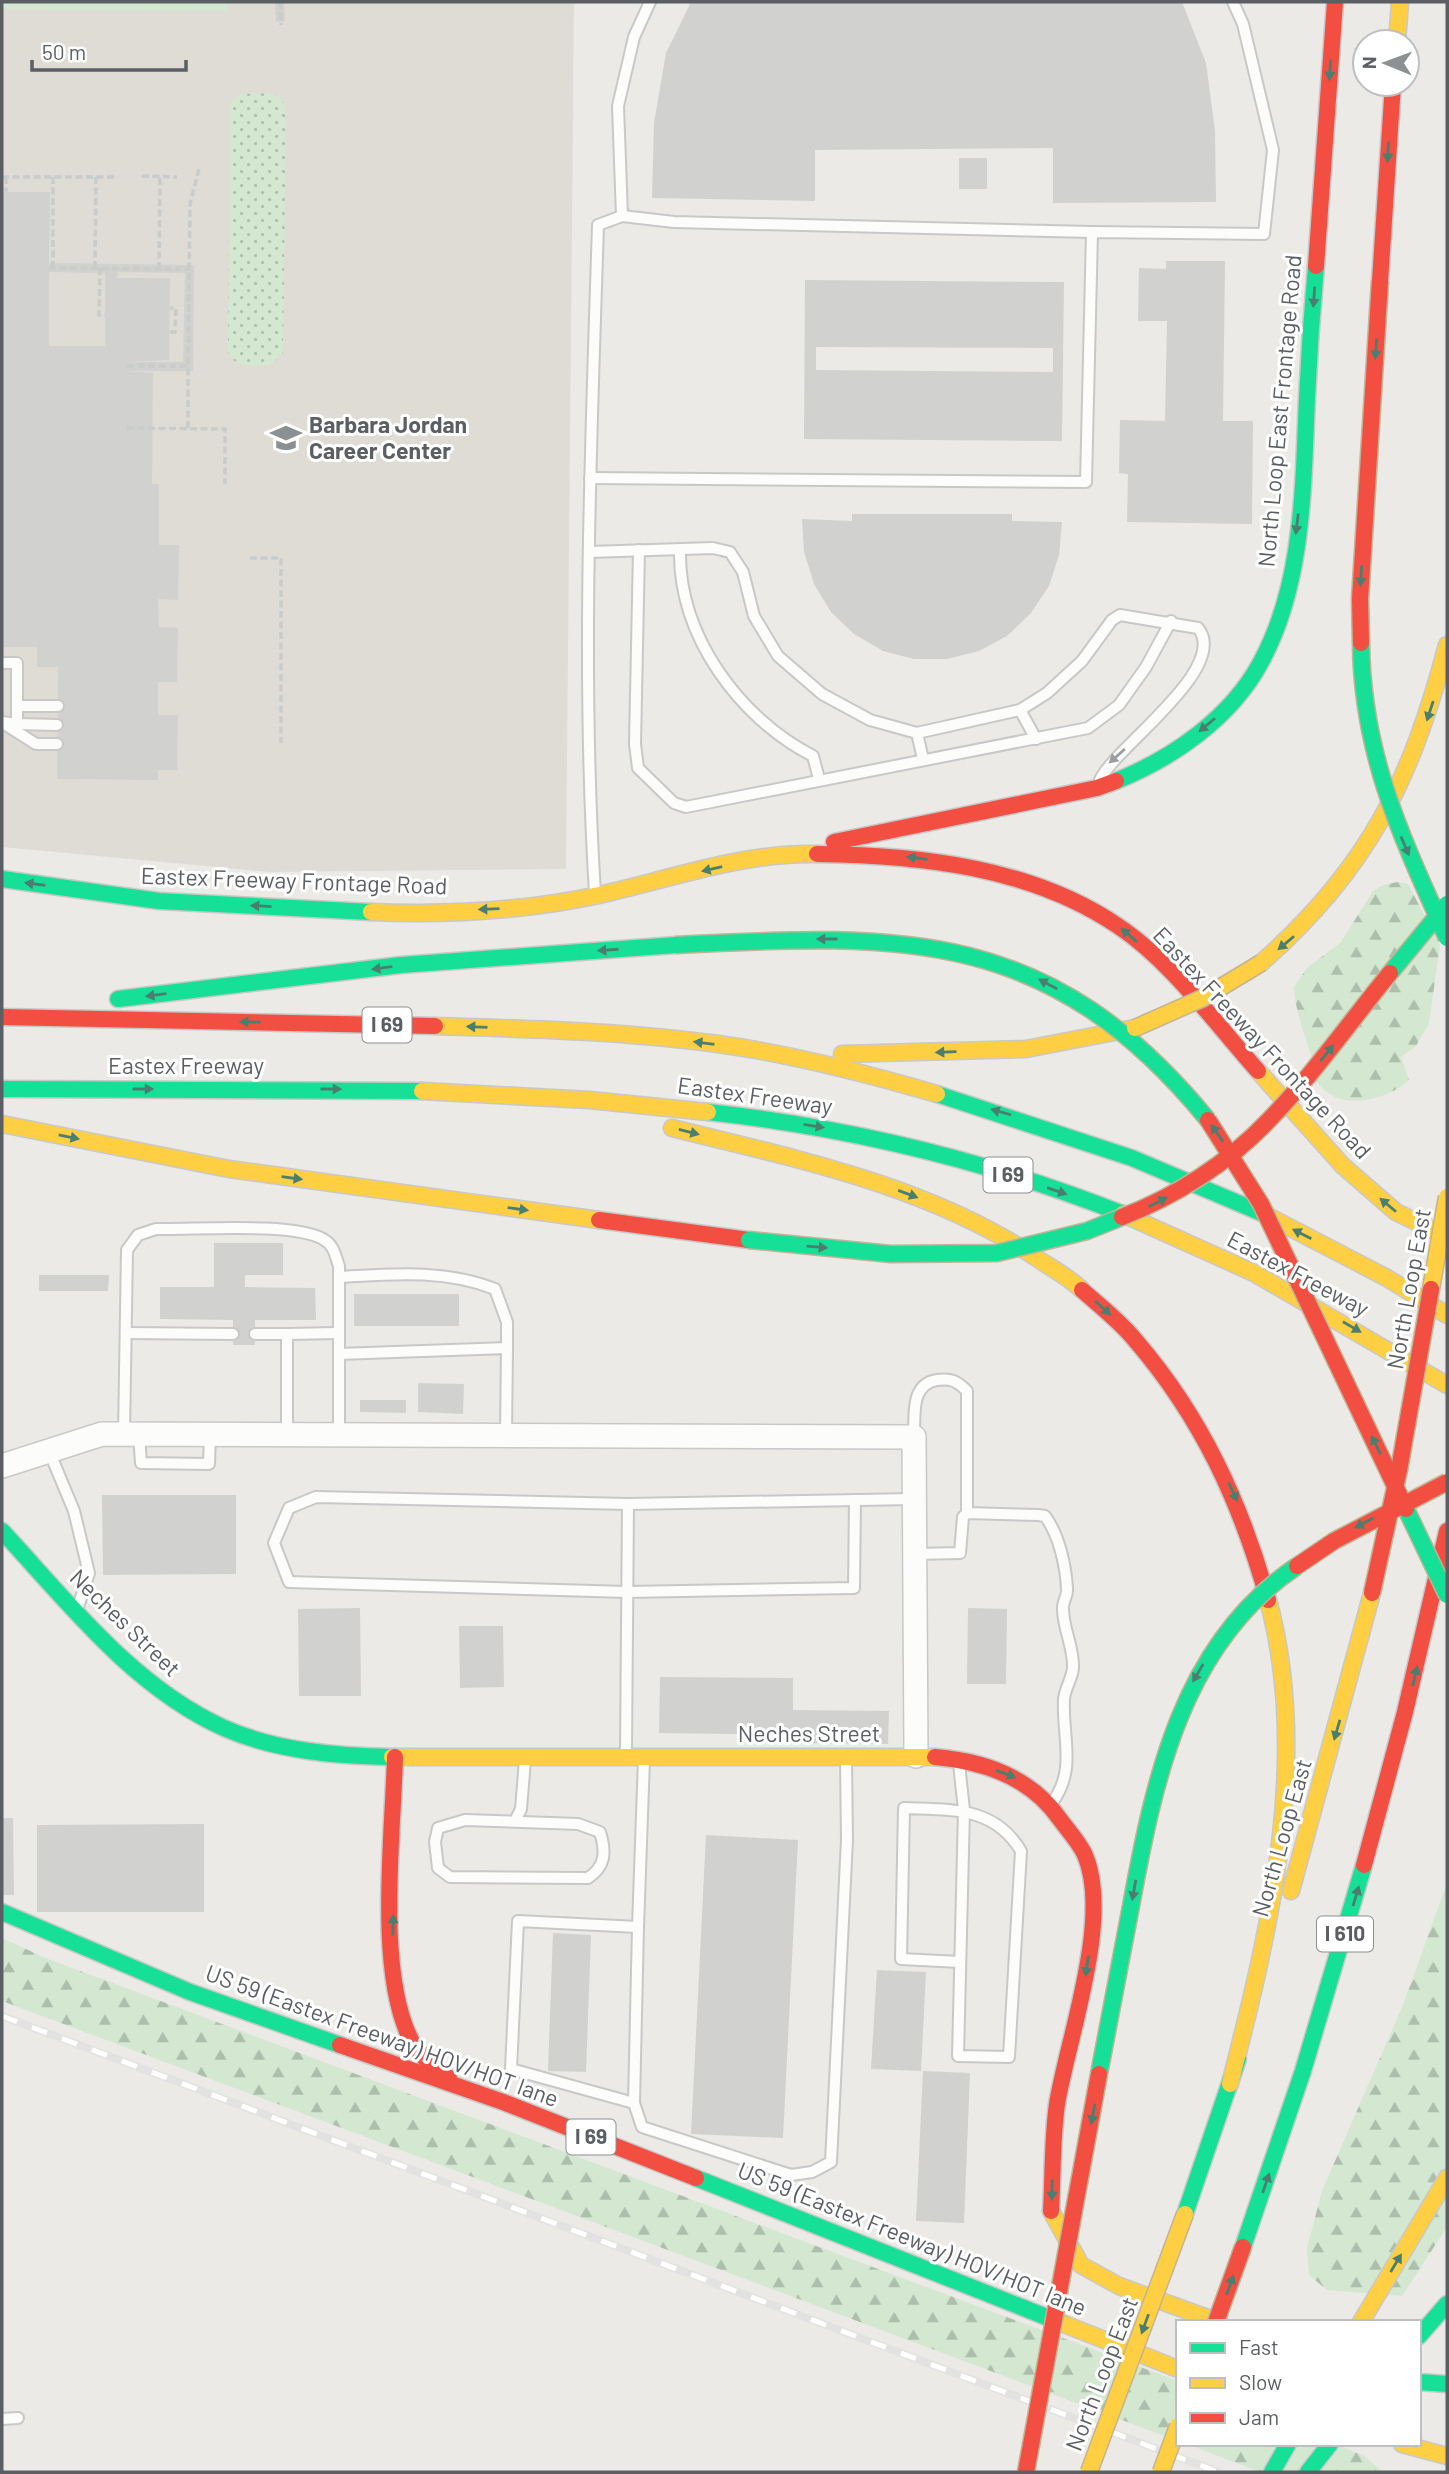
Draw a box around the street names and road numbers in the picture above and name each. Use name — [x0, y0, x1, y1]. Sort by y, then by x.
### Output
street label: North Loop East Frontage Road — [1251, 254, 1307, 568]
street label: Eastex Freeway Frontage Road — [140, 861, 448, 899]
street label: Eastex Freeway Frontage Road — [1148, 921, 1378, 1164]
road number: I 69 — [362, 1007, 412, 1042]
street label: Eastex Freeway — [108, 1051, 264, 1079]
street label: Eastex Freeway — [676, 1070, 835, 1120]
road number: I 69 — [984, 1158, 1032, 1192]
street label: North Loop East — [1380, 1206, 1436, 1371]
street label: Eastex Freeway — [1223, 1224, 1374, 1322]
street label: Neches Street — [65, 1563, 187, 1682]
street label: Neches Street — [738, 1719, 880, 1747]
street label: North Loop East — [1245, 1756, 1317, 1920]
road number: I 610 — [1317, 1916, 1373, 1952]
street label: US 59 (Eastex Freeway) HOV/HOT lane — [202, 1958, 563, 2112]
road number: I 69 — [566, 2120, 616, 2154]
street label: US 59 (Eastex Freeway) HOV/HOT lane — [734, 2155, 1091, 2321]
street label: North Loop East — [1059, 2293, 1143, 2455]

